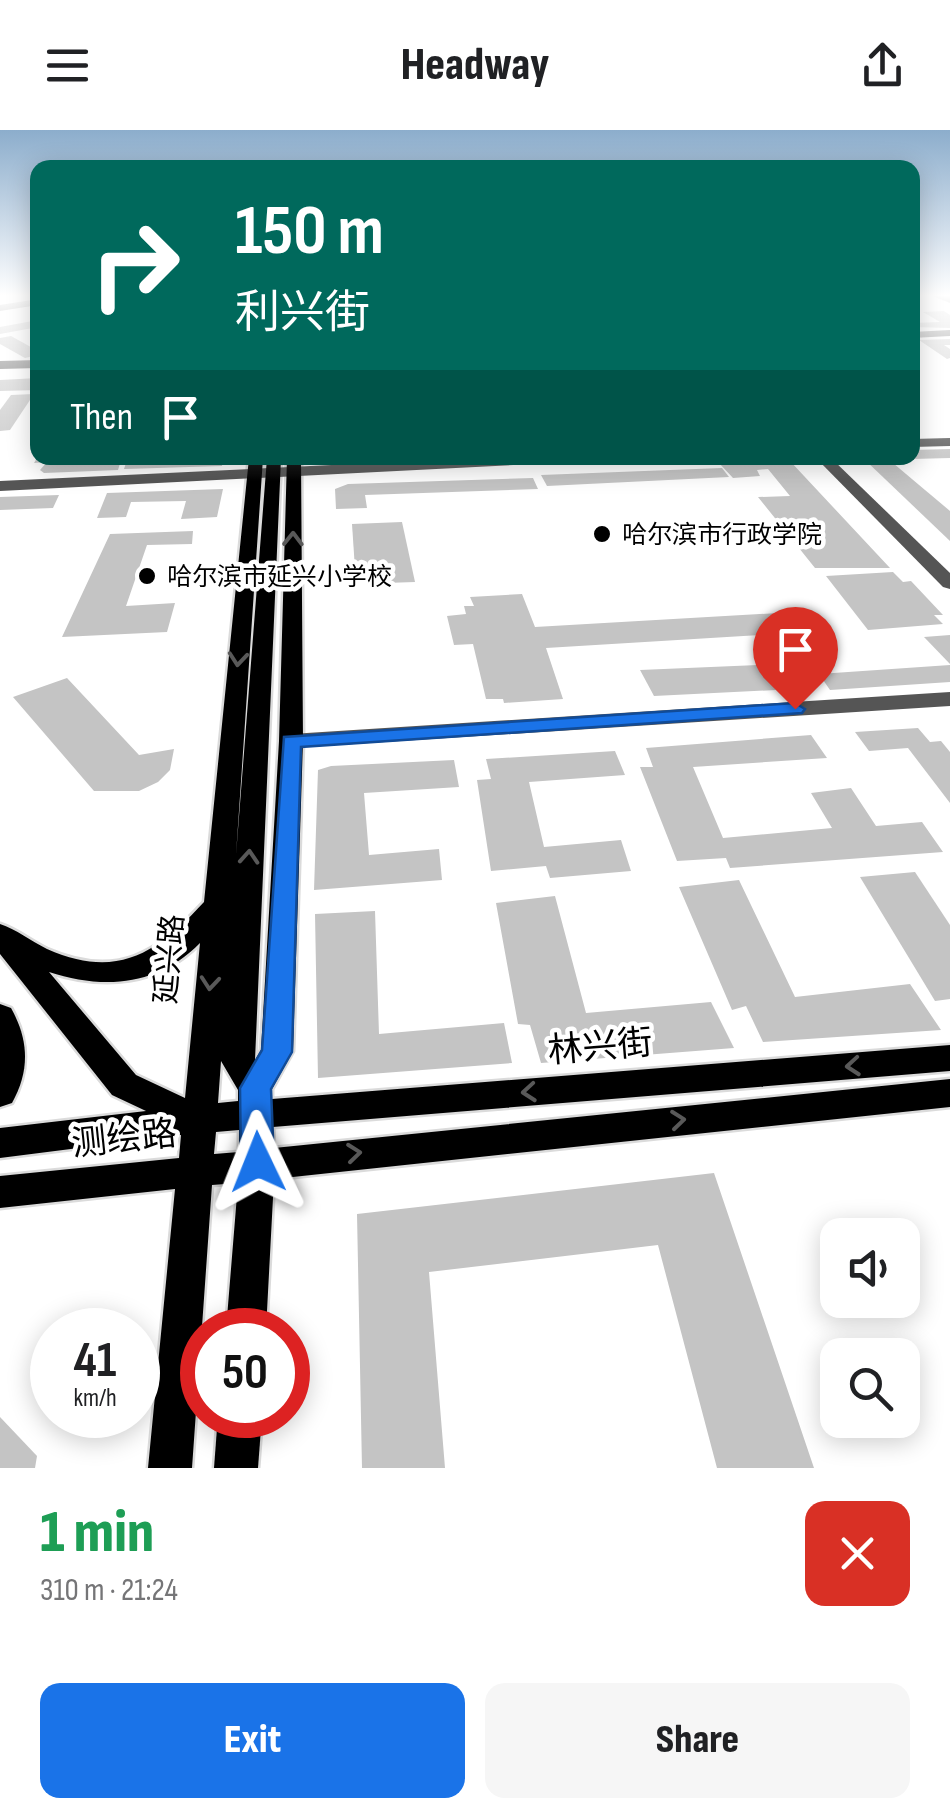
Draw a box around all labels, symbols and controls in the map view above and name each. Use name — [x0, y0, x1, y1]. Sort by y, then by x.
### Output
icon: menu — [40, 38, 95, 93]
text: Headway — [401, 38, 549, 93]
icon: share — [855, 38, 910, 93]
text: 150 m — [235, 190, 384, 274]
icon: right — [70, 200, 200, 330]
text: 利兴街 — [235, 286, 370, 341]
icon: arrive — [153, 390, 208, 445]
text: Then — [70, 395, 133, 440]
place label: 哈尔滨市行政学院 — [622, 520, 822, 551]
marker: 哈尔滨市行政学院 — [591, 523, 613, 545]
one-way arrow — [282, 531, 304, 546]
place label: 哈尔滨市延兴小学校 — [167, 562, 392, 593]
marker: 哈尔滨市延兴小学校 — [136, 565, 158, 587]
pin — [753, 607, 838, 710]
icon: arrive — [768, 622, 823, 677]
one-way arrow — [228, 652, 250, 668]
one-way arrow — [238, 849, 259, 865]
street label: 延兴路 — [148, 913, 192, 1005]
one-way arrow — [199, 975, 221, 991]
street label: 林兴街 — [546, 1021, 654, 1073]
one-way arrow — [844, 1054, 860, 1076]
one-way arrow — [520, 1080, 536, 1102]
position arrow — [206, 1110, 310, 1214]
one-way arrow — [670, 1110, 686, 1132]
street label: 测绘路 — [70, 1113, 179, 1166]
one-way arrow — [347, 1143, 363, 1164]
map controls — [820, 1218, 920, 1438]
button: sound — [820, 1218, 920, 1318]
speed limit sign: 50 — [180, 1308, 310, 1438]
text: 41 — [74, 1331, 116, 1391]
button: search — [820, 1338, 920, 1438]
text: km/h — [73, 1383, 117, 1414]
text: 1 min — [40, 1497, 154, 1569]
button: close — [805, 1501, 910, 1606]
text: 310 m · 21:24 — [40, 1571, 178, 1610]
button: Exit — [40, 1683, 465, 1798]
button: Share — [485, 1683, 910, 1798]

